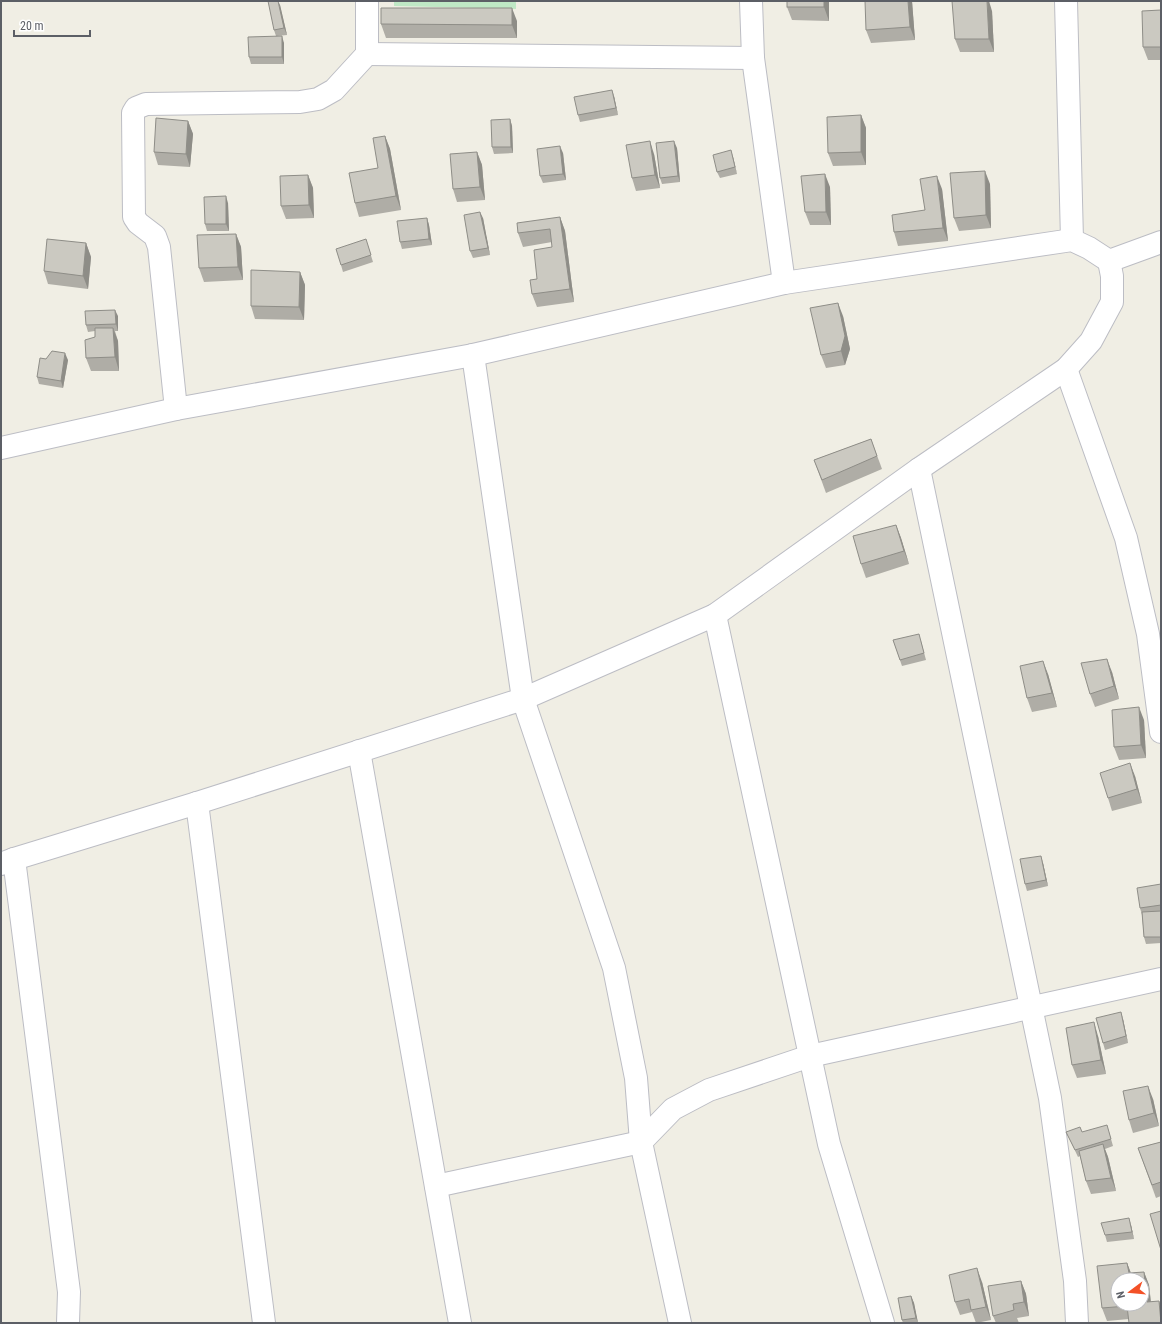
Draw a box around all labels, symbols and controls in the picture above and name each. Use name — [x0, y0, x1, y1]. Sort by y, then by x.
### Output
scale bar — [14, 12, 90, 38]
text: 20 m — [20, 19, 44, 33]
north arrow — [1110, 1272, 1150, 1312]
text: N — [1114, 1289, 1128, 1300]

